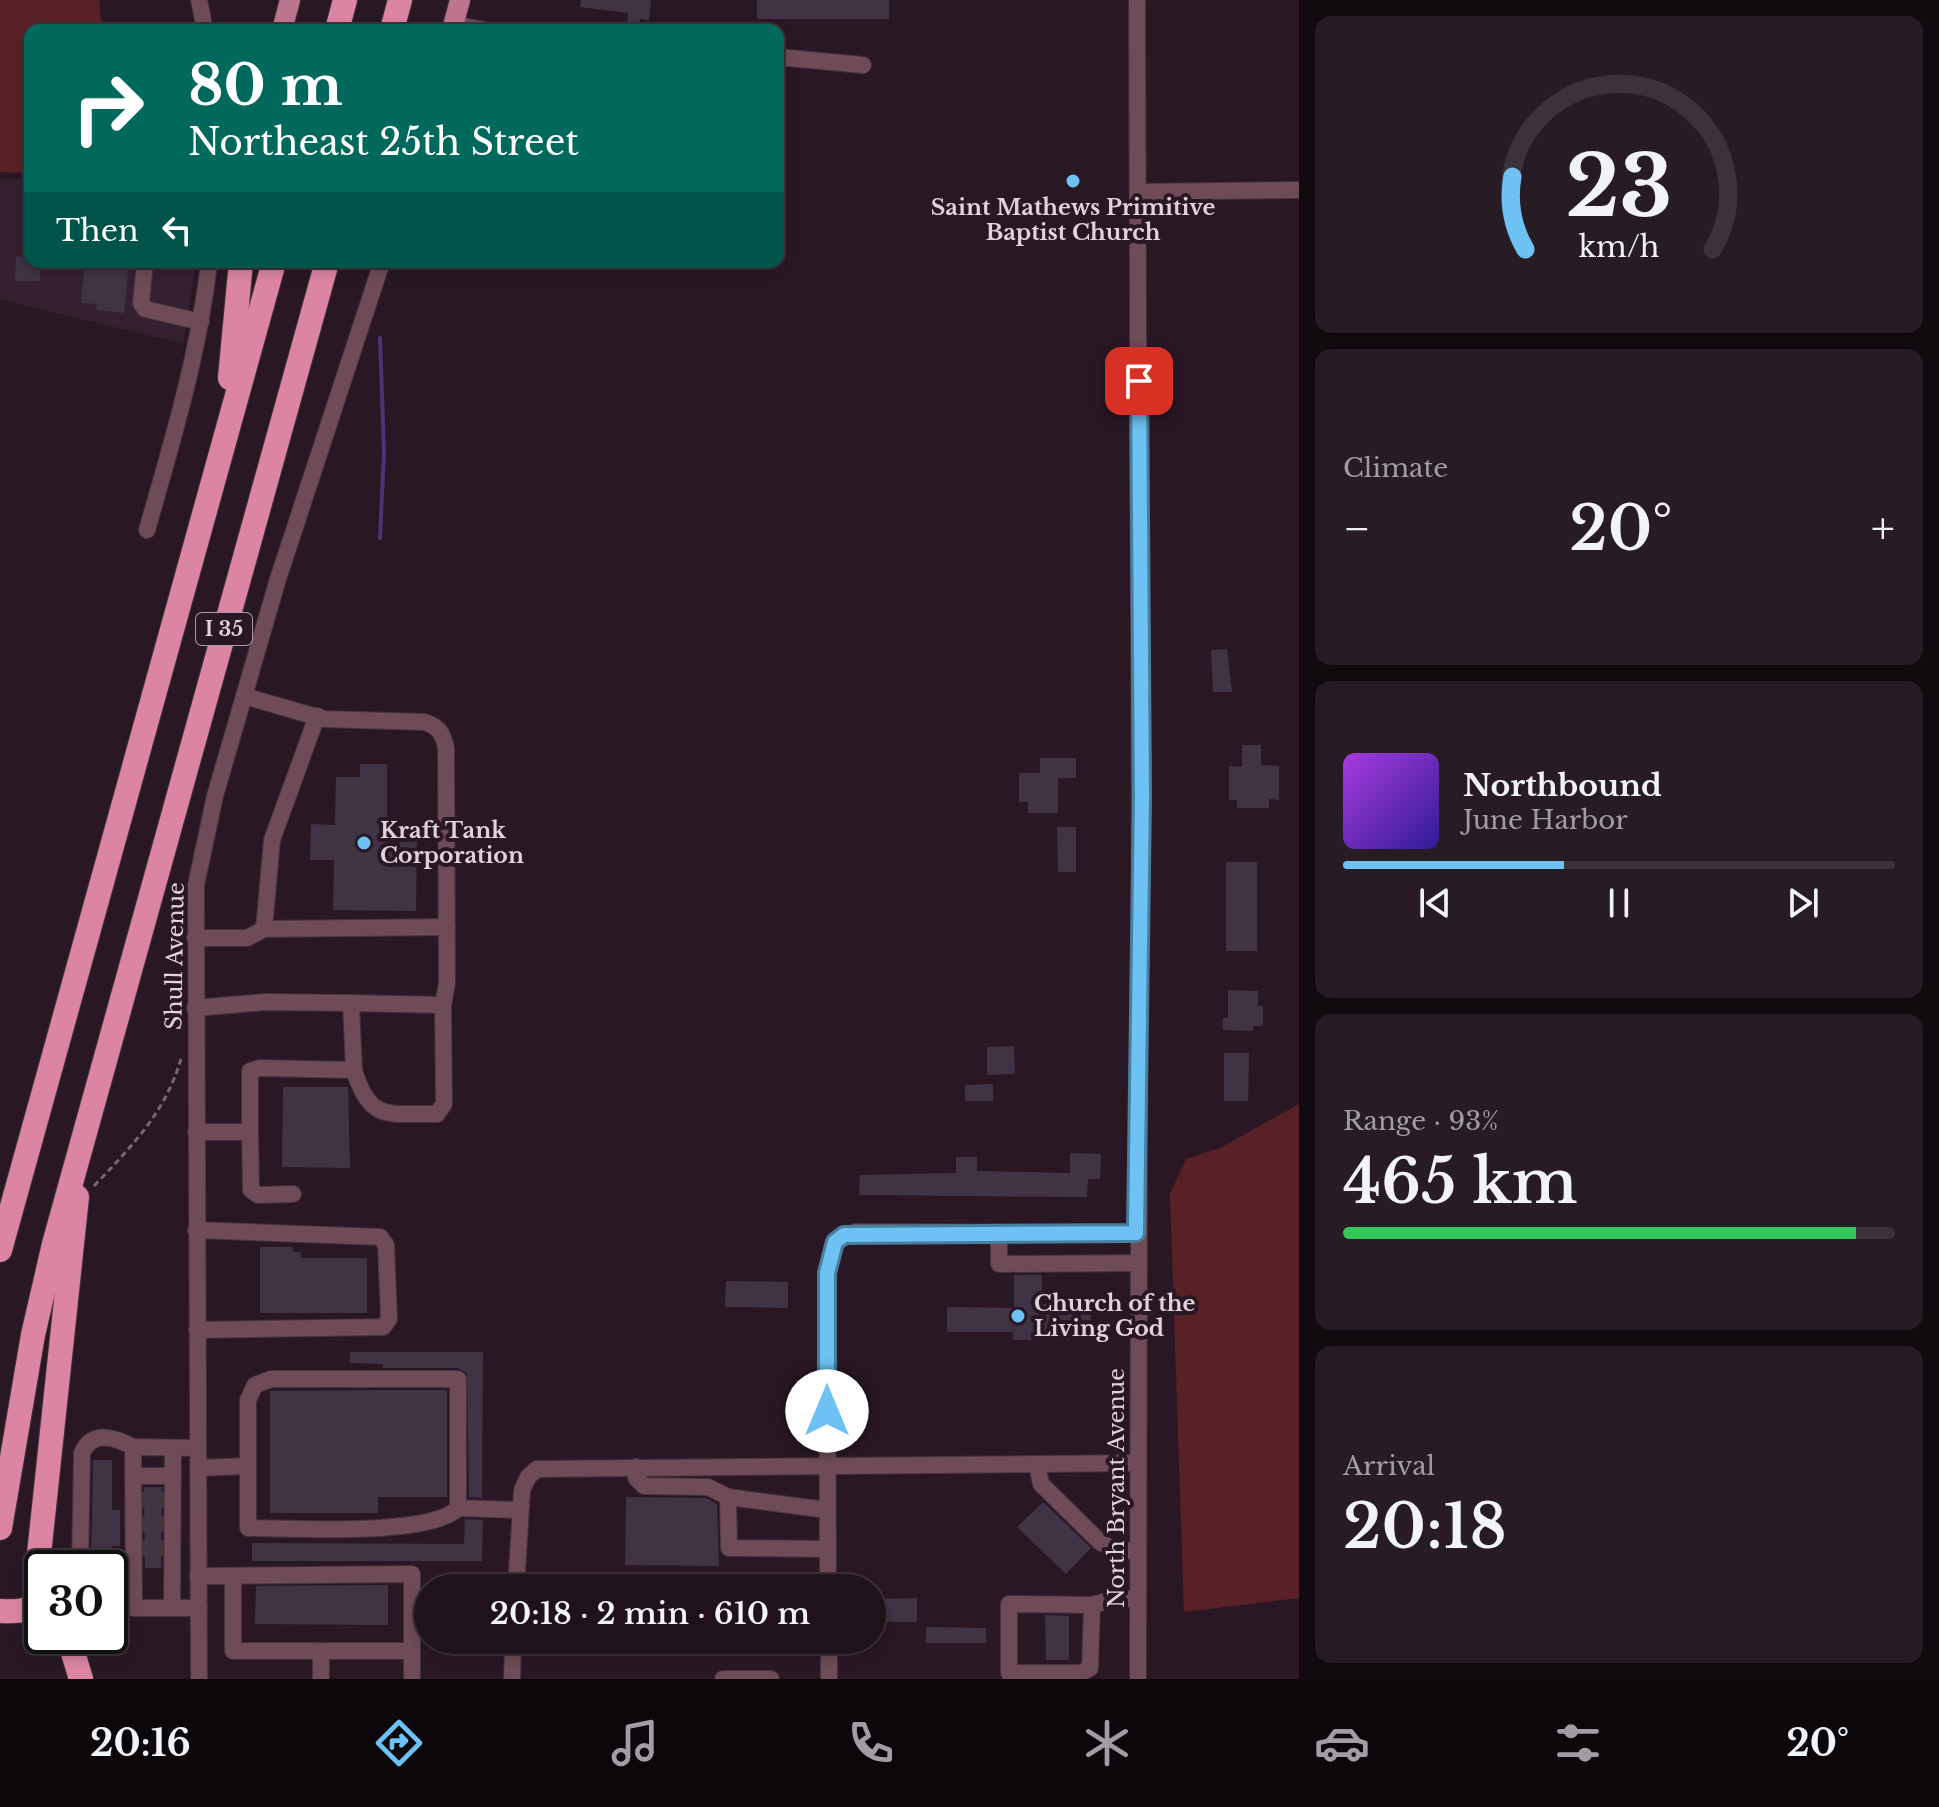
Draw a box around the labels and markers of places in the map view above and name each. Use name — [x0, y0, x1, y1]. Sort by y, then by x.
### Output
marker: Saint Mathews Primitive Baptist Church — [1064, 172, 1082, 190]
place label: Saint Mathews Primitive Baptist Church — [931, 194, 1215, 246]
pin — [1105, 347, 1173, 415]
place label: Kraft Tank Corporation — [380, 817, 524, 869]
marker: Kraft Tank Corporation — [355, 834, 373, 852]
place label: Church of the Living God — [1034, 1290, 1195, 1342]
marker: Church of the Living God — [1009, 1307, 1027, 1325]

